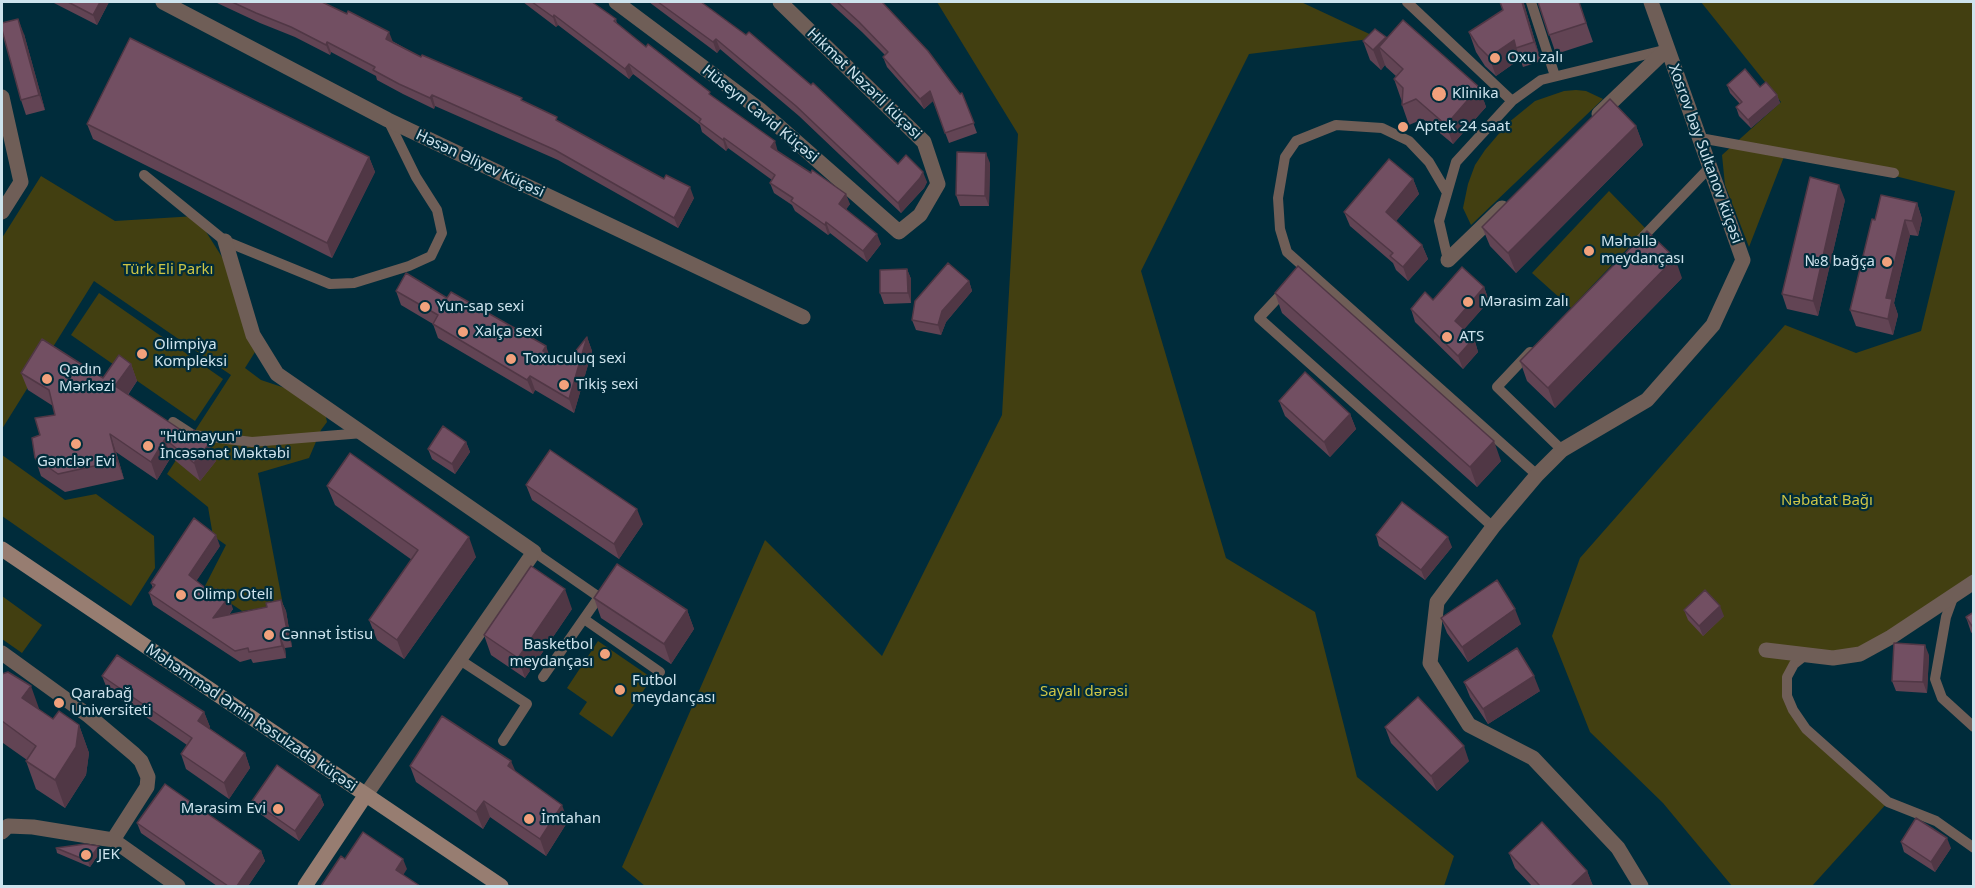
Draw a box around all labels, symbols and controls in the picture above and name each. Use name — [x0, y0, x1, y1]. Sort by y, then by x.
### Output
street label: Hikmət Nəzərli küçəsi — [803, 25, 925, 143]
place label: Oxu zalı — [1507, 49, 1563, 67]
marker: Oxu zalı — [1488, 51, 1502, 65]
street label: Hüseyn Cavid Küçəsi — [698, 62, 822, 166]
street label: Xosrov bəy Sultanov küçəsi — [1664, 62, 1746, 246]
marker: Klinika — [1430, 85, 1448, 103]
place label: Klinika — [1452, 85, 1499, 103]
place label: Aptek 24 saat — [1415, 118, 1510, 136]
marker: Aptek 24 saat — [1396, 120, 1410, 134]
street label: Həsən Əliyev Küçəsi — [413, 126, 547, 202]
place label: Məhəllə meydançası — [1601, 233, 1684, 268]
marker: Məhəllə meydançası — [1582, 244, 1596, 258]
place label: №8 bağça — [1805, 253, 1875, 271]
marker: №8 bağça — [1880, 255, 1894, 269]
park label: Türk Eli Parkı — [123, 261, 213, 279]
place label: Mərasim zalı — [1480, 293, 1569, 311]
marker: Mərasim zalı — [1461, 295, 1475, 309]
place label: Yun-sap sexi — [437, 298, 524, 316]
marker: Yun-sap sexi — [418, 300, 432, 314]
place label: Xalça sexi — [475, 323, 543, 341]
marker: Xalça sexi — [456, 325, 470, 339]
place label: ATS — [1459, 328, 1484, 346]
marker: ATS — [1440, 330, 1454, 344]
place label: Olimpiya Kompleksi — [154, 336, 227, 371]
marker: Olimpiya Kompleksi — [135, 347, 149, 361]
place label: Toxuculuq sexi — [523, 350, 626, 368]
marker: Toxuculuq sexi — [504, 352, 518, 366]
place label: Qadın Mərkəzi — [59, 361, 115, 396]
marker: Qadın Mərkəzi — [40, 372, 54, 386]
place label: Tikiş sexi — [576, 376, 638, 394]
marker: Tikiş sexi — [557, 378, 571, 392]
place label: "Hümayun" İncəsənət Məktəbi — [160, 428, 290, 463]
marker: Gənclər Evi — [69, 437, 83, 451]
marker: "Hümayun" İncəsənət Məktəbi — [141, 439, 155, 453]
place label: Gənclər Evi — [37, 453, 115, 471]
park label: Nəbatat Bağı — [1781, 492, 1873, 510]
place label: Olimp Oteli — [193, 586, 273, 604]
marker: Olimp Oteli — [174, 588, 188, 602]
place label: Cənnət İstisu — [281, 626, 373, 644]
marker: Cənnət İstisu — [262, 628, 276, 642]
place label: Basketbol meydançası — [510, 636, 593, 671]
street label: Məhəmməd Əmin Rəsulzadə küçəsi — [142, 640, 360, 796]
marker: Basketbol meydançası — [598, 647, 612, 661]
place label: Futbol meydançası — [632, 672, 715, 707]
marker: Futbol meydançası — [613, 683, 627, 697]
park label: Sayalı dərəsi — [1040, 683, 1128, 701]
place label: Qarabağ Universiteti — [71, 685, 152, 720]
marker: Qarabağ Universiteti — [52, 696, 66, 710]
place label: Mərasim Evi — [181, 800, 266, 818]
marker: Mərasim Evi — [271, 802, 285, 816]
place label: İmtahan — [541, 810, 601, 828]
marker: İmtahan — [522, 812, 536, 826]
place label: JEK — [98, 846, 120, 864]
marker: JEK — [79, 848, 93, 862]

